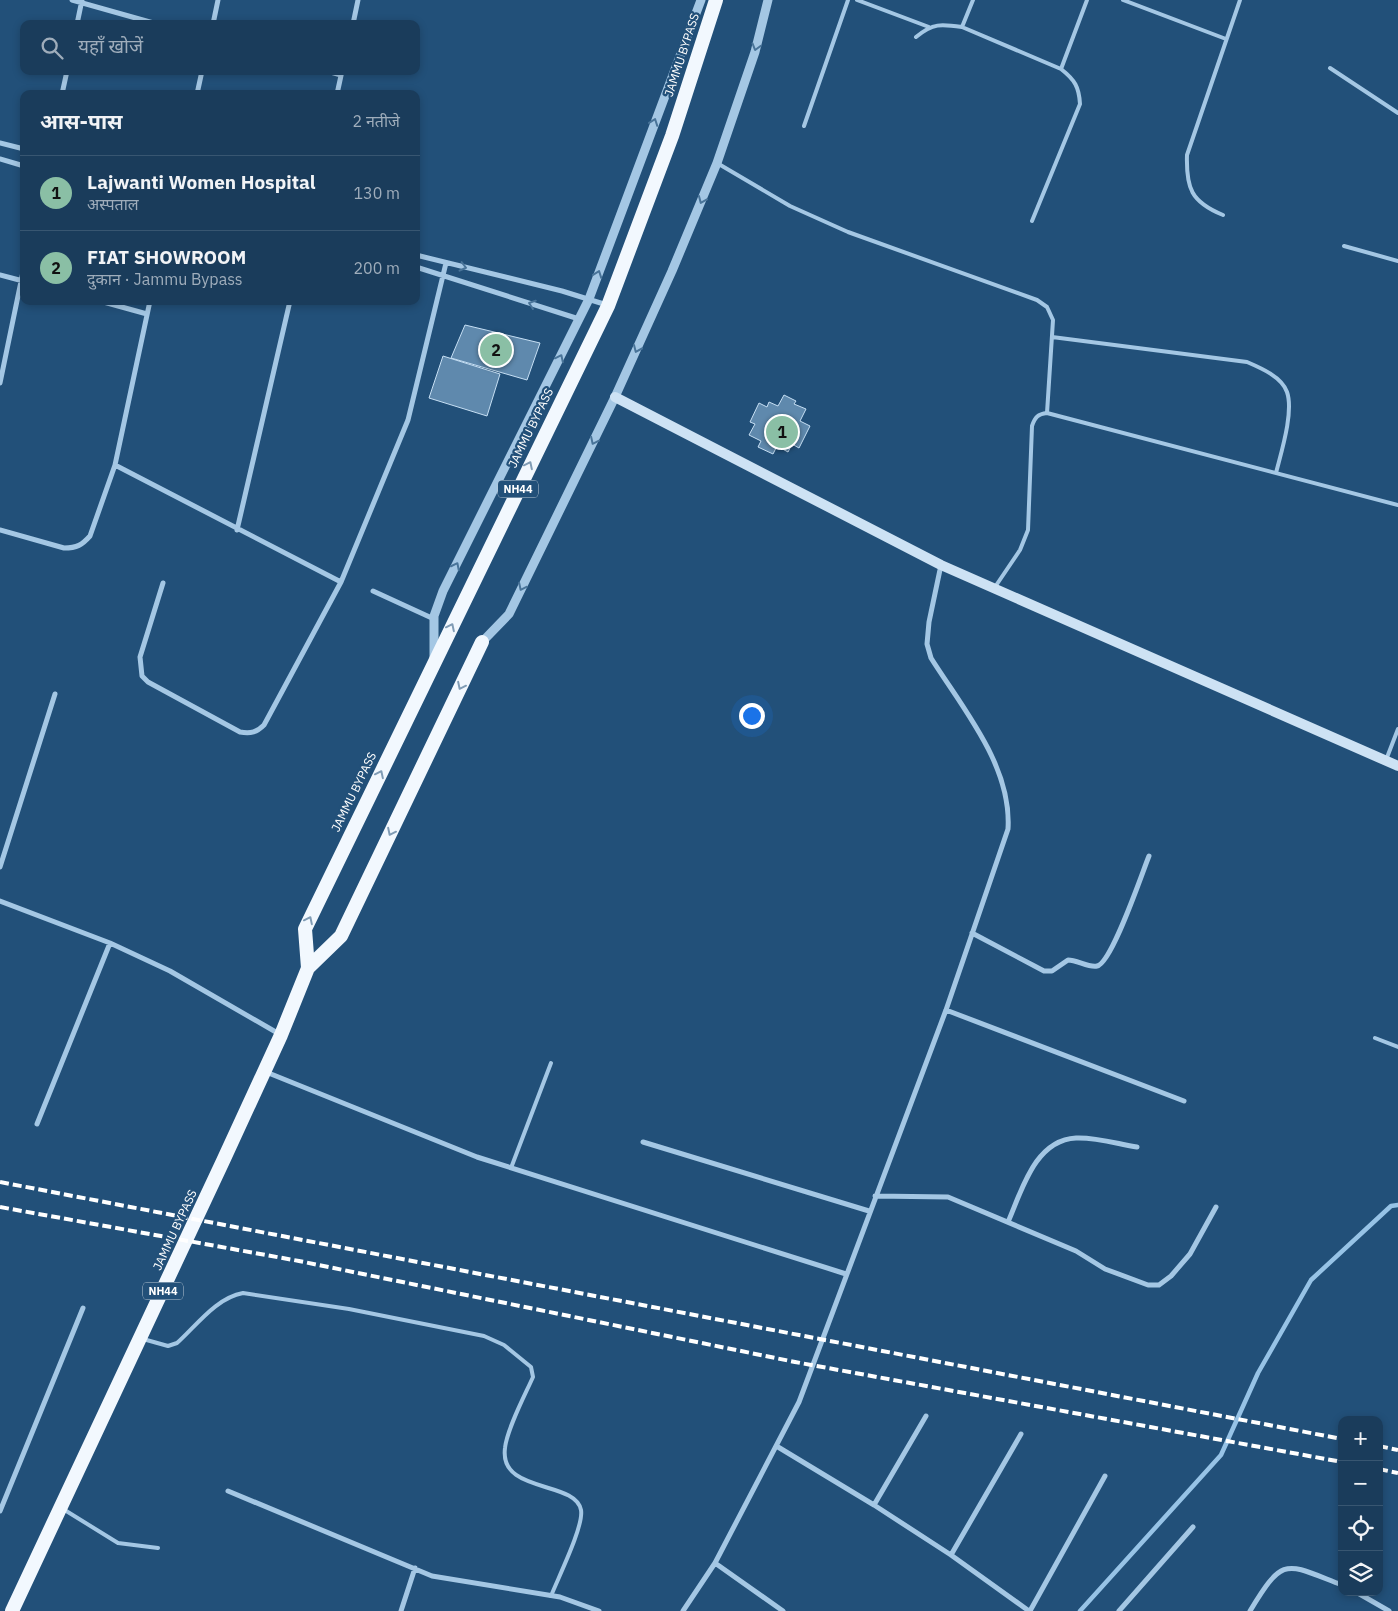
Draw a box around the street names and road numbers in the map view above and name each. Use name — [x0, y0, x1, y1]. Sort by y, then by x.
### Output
street label: JAMMU BYPASS — [661, 11, 702, 99]
street label: JAMMU BYPASS — [505, 385, 556, 470]
road number: NH44 — [498, 480, 538, 498]
street label: JAMMU BYPASS — [328, 749, 379, 834]
street label: JAMMU BYPASS — [149, 1187, 200, 1272]
road number: NH44 — [143, 1282, 183, 1300]

